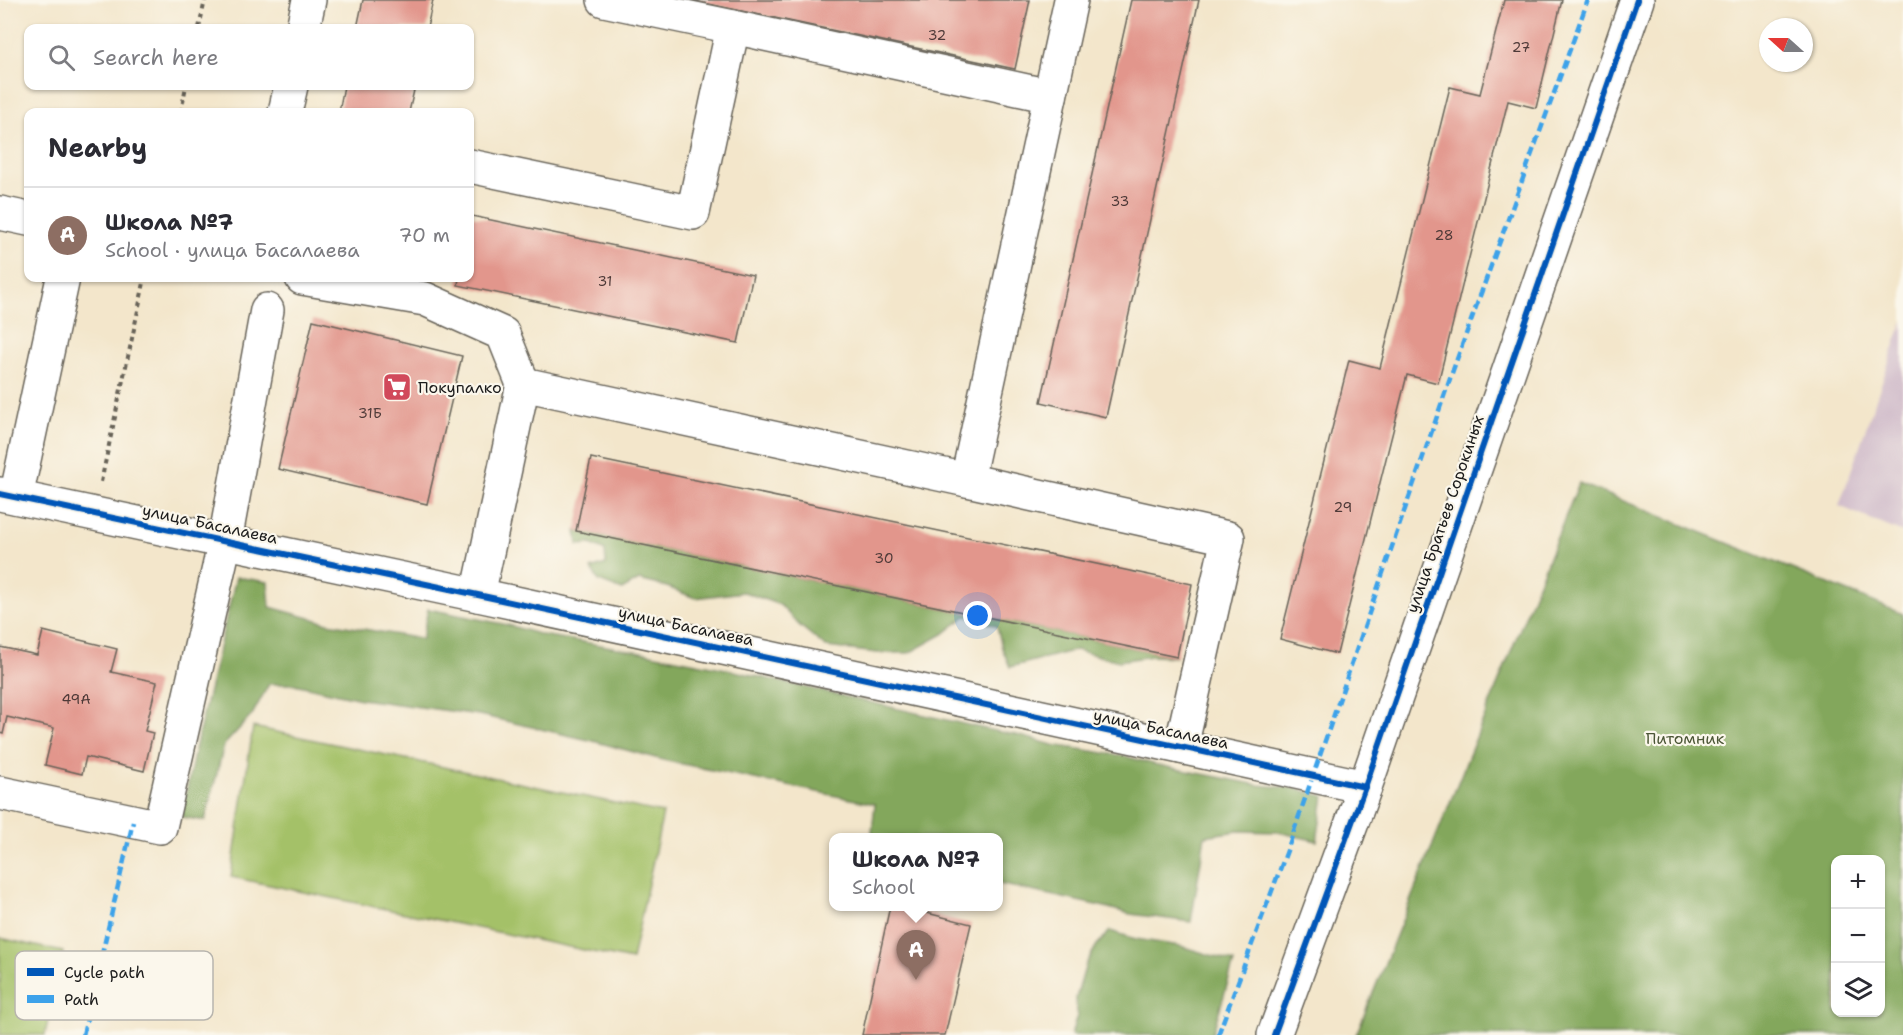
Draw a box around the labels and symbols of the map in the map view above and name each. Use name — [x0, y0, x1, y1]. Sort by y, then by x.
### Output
north arrow — [1759, 18, 1813, 72]
house number: 32 — [928, 26, 946, 44]
house number: 27 — [1512, 38, 1530, 56]
house number: 33 — [1111, 192, 1129, 210]
house number: 28 — [1434, 226, 1454, 244]
house number: 31 — [598, 272, 612, 290]
supermarket icon: Покупалко — [381, 371, 413, 403]
place label: Покупалко — [418, 377, 502, 398]
house number: 31Б — [358, 404, 382, 422]
street label: улица Братьев Сорокиных — [1401, 412, 1489, 616]
house number: 29 — [1334, 498, 1352, 516]
street label: улица Басалаева — [140, 499, 280, 549]
house number: 30 — [874, 549, 894, 567]
street label: улица Басалаева — [616, 601, 756, 651]
your location — [963, 601, 992, 630]
house number: 49А — [61, 690, 91, 708]
street label: улица Басалаева — [1091, 704, 1231, 754]
park label: Питомник — [1646, 728, 1725, 749]
pin: A — [896, 930, 936, 980]
legend — [15, 951, 213, 1020]
text: Cycle path — [64, 962, 145, 983]
text: Path — [64, 989, 99, 1010]

